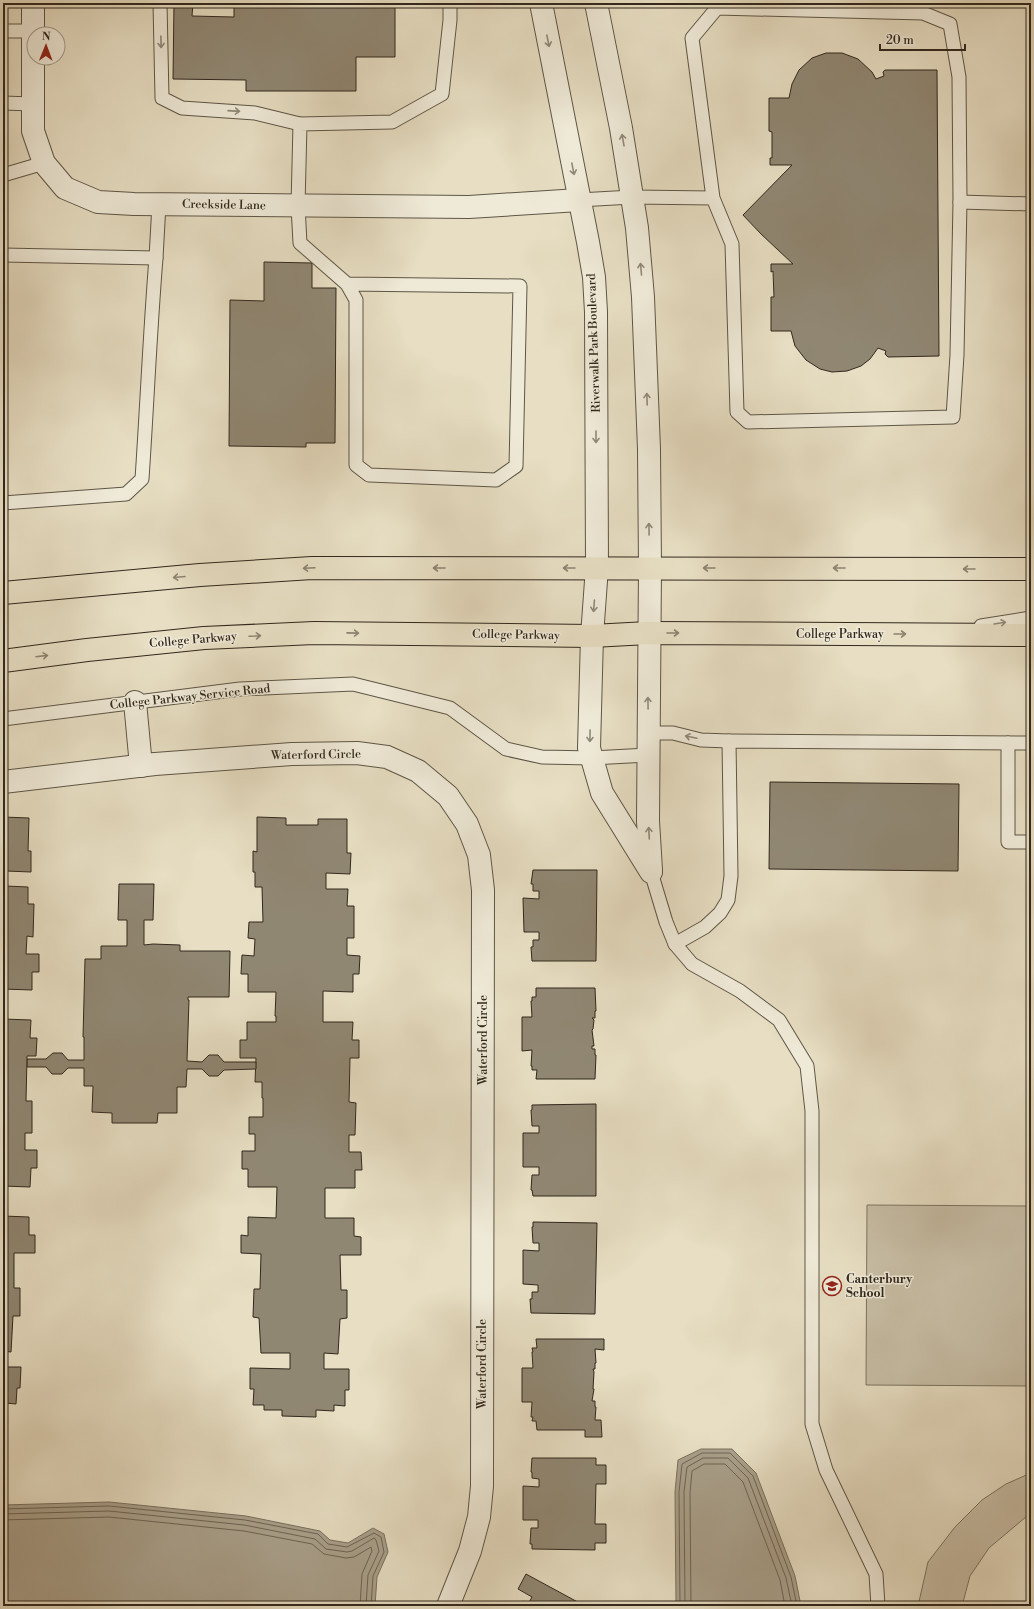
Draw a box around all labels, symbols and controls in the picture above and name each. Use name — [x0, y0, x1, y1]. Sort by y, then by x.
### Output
north arrow — [26, 26, 66, 66]
scale bar — [880, 26, 965, 52]
text: N — [42, 30, 51, 44]
text: 20 m — [886, 33, 914, 48]
one-way arrow — [544, 34, 552, 47]
one-way arrow — [157, 35, 165, 48]
one-way arrow — [227, 108, 240, 115]
one-way arrow — [619, 134, 627, 147]
one-way arrow — [570, 162, 578, 175]
street label: Creekside Lane — [182, 197, 266, 213]
one-way arrow — [637, 263, 644, 276]
street label: Riverwalk Park Boulevard — [584, 273, 604, 413]
one-way arrow — [643, 393, 651, 406]
one-way arrow — [592, 430, 600, 443]
one-way arrow — [646, 523, 653, 536]
one-way arrow — [433, 564, 446, 572]
one-way arrow — [563, 564, 576, 572]
one-way arrow — [703, 564, 716, 572]
one-way arrow — [303, 565, 316, 572]
one-way arrow — [833, 565, 846, 572]
one-way arrow — [963, 565, 976, 573]
one-way arrow — [173, 573, 186, 581]
one-way arrow — [591, 599, 598, 612]
one-way arrow — [993, 619, 1006, 627]
street label: College Parkway — [472, 627, 560, 643]
street label: College Parkway — [796, 627, 884, 642]
street label: College Parkway — [149, 629, 238, 651]
one-way arrow — [346, 629, 359, 637]
one-way arrow — [666, 629, 679, 637]
one-way arrow — [893, 630, 906, 638]
one-way arrow — [248, 632, 261, 639]
one-way arrow — [35, 652, 48, 660]
street label: College Parkway Service Road — [109, 681, 271, 713]
one-way arrow — [645, 697, 652, 710]
one-way arrow — [586, 729, 593, 742]
one-way arrow — [685, 733, 698, 741]
street label: Waterford Circle — [270, 747, 361, 763]
one-way arrow — [645, 827, 652, 840]
street label: Waterford Circle — [476, 995, 491, 1086]
place label: Canterbury School — [846, 1272, 913, 1301]
school or university icon: Canterbury School — [821, 1275, 843, 1297]
street label: Waterford Circle — [475, 1319, 490, 1410]

